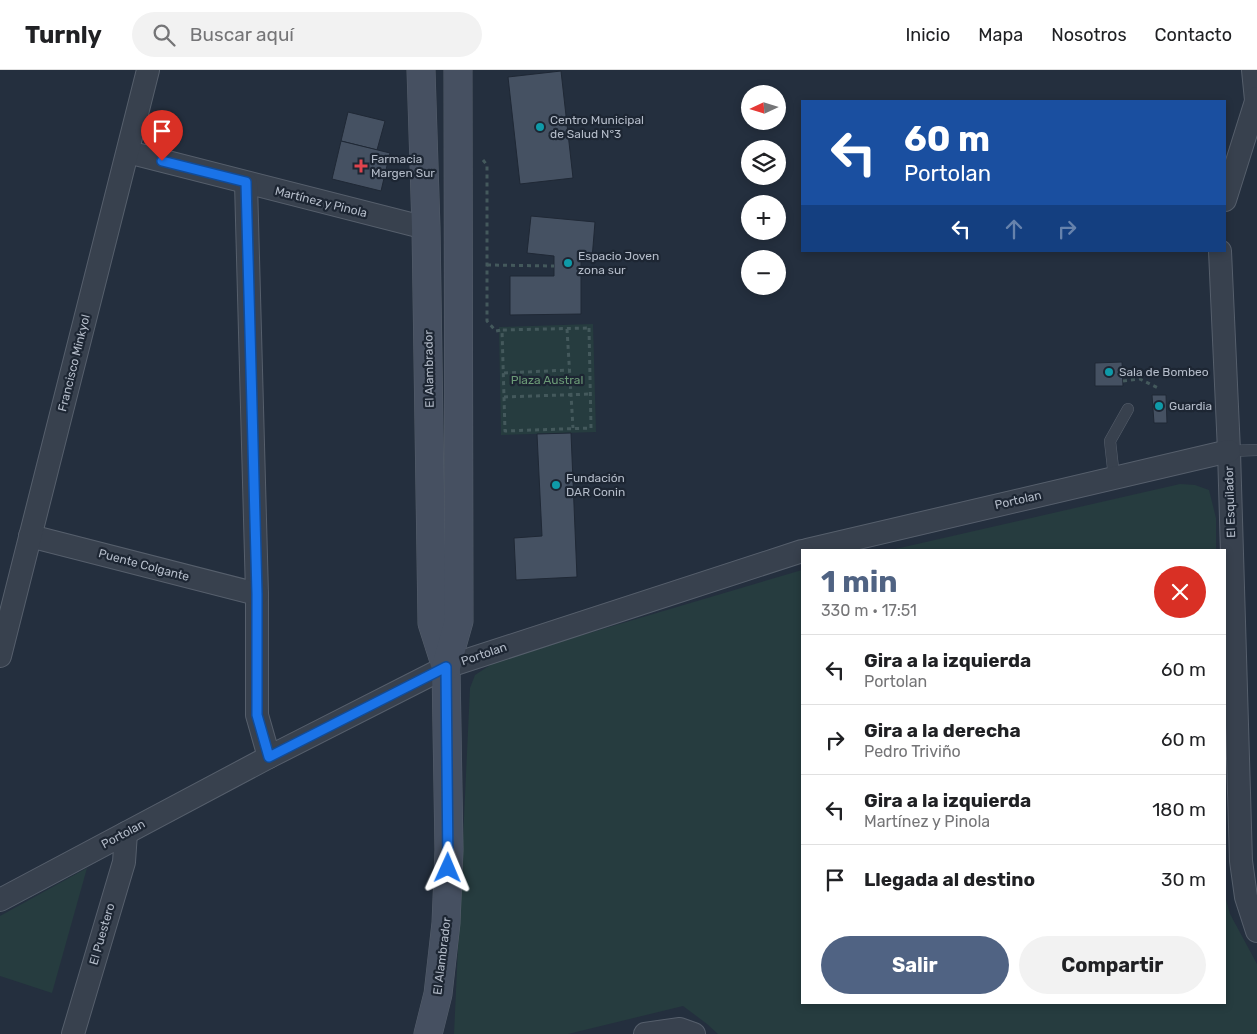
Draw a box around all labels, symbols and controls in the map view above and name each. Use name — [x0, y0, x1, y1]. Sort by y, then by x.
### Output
search box — [132, 12, 482, 57]
text: Turnly — [25, 21, 102, 49]
icon: search — [150, 21, 178, 49]
text: Buscar aquí — [190, 23, 294, 46]
text: Inicio — [905, 24, 950, 46]
text: Mapa — [978, 24, 1023, 46]
text: Nosotros — [1051, 24, 1127, 46]
text: Contacto — [1155, 24, 1232, 46]
north arrow — [741, 85, 786, 130]
map controls — [741, 85, 786, 295]
pin — [141, 110, 183, 161]
place label: Centro Municipal de Salud N°3 — [550, 113, 644, 141]
icon: arrive — [148, 117, 176, 145]
text: 60 m — [904, 118, 990, 160]
icon: left — [821, 120, 886, 185]
marker: Centro Municipal de Salud N°3 — [534, 121, 546, 133]
button: layers — [741, 140, 786, 185]
place label: Farmacia Margen Sur — [371, 152, 435, 180]
marker: Farmacia Margen Sur — [355, 160, 367, 172]
text: Portolan — [904, 160, 991, 187]
street label: Martínez y Pinola — [273, 184, 369, 220]
button: + — [741, 195, 786, 240]
icon: left — [947, 215, 975, 243]
icon: ahead — [1000, 215, 1028, 243]
icon: right — [1053, 215, 1081, 243]
place label: Espacio Joven zona sur — [578, 249, 659, 277]
button: − — [741, 250, 786, 295]
marker: Espacio Joven zona sur — [562, 257, 574, 269]
street label: Francisco Minkyol — [55, 313, 93, 413]
street label: El Alambrador — [421, 330, 437, 408]
place label: Sala de Bombeo — [1119, 365, 1209, 379]
marker: Sala de Bombeo — [1103, 366, 1115, 378]
park label: Plaza Austral — [511, 373, 583, 387]
place label: Guardia — [1169, 399, 1212, 413]
marker: Guardia — [1153, 400, 1165, 412]
street label: El Esquilador — [1222, 465, 1238, 538]
place label: Fundación DAR Conin — [566, 471, 625, 499]
marker: Fundación DAR Conin — [550, 479, 562, 491]
street label: Portolan — [993, 488, 1043, 512]
street label: Puente Colgante — [97, 546, 191, 584]
text: 1 min — [821, 564, 898, 600]
button: close — [1154, 566, 1206, 618]
text: 330 m · 17:51 — [821, 601, 917, 620]
street label: Portolan — [459, 640, 509, 668]
text: Gira a la izquierda — [864, 649, 1031, 672]
icon: left — [821, 656, 849, 684]
text: 60 m — [1161, 658, 1206, 681]
text: Portolan — [864, 672, 927, 691]
text: Gira a la derecha — [864, 719, 1021, 742]
icon: right — [821, 726, 849, 754]
text: 60 m — [1161, 728, 1206, 751]
text: Pedro Triviño — [864, 742, 961, 761]
text: Gira a la izquierda — [864, 789, 1031, 812]
icon: left — [821, 796, 849, 824]
text: 180 m — [1152, 798, 1206, 821]
text: Martínez y Pinola — [864, 812, 990, 831]
street label: Portolan — [99, 817, 147, 851]
position arrow — [421, 841, 473, 893]
icon: arrive — [821, 866, 849, 894]
text: Llegada al destino — [864, 868, 1035, 891]
text: 30 m — [1161, 868, 1206, 891]
street label: El Puestero — [87, 901, 118, 967]
street label: El Alambrador — [430, 916, 454, 996]
button: Salir — [821, 936, 1009, 994]
button: Compartir — [1019, 936, 1206, 994]

